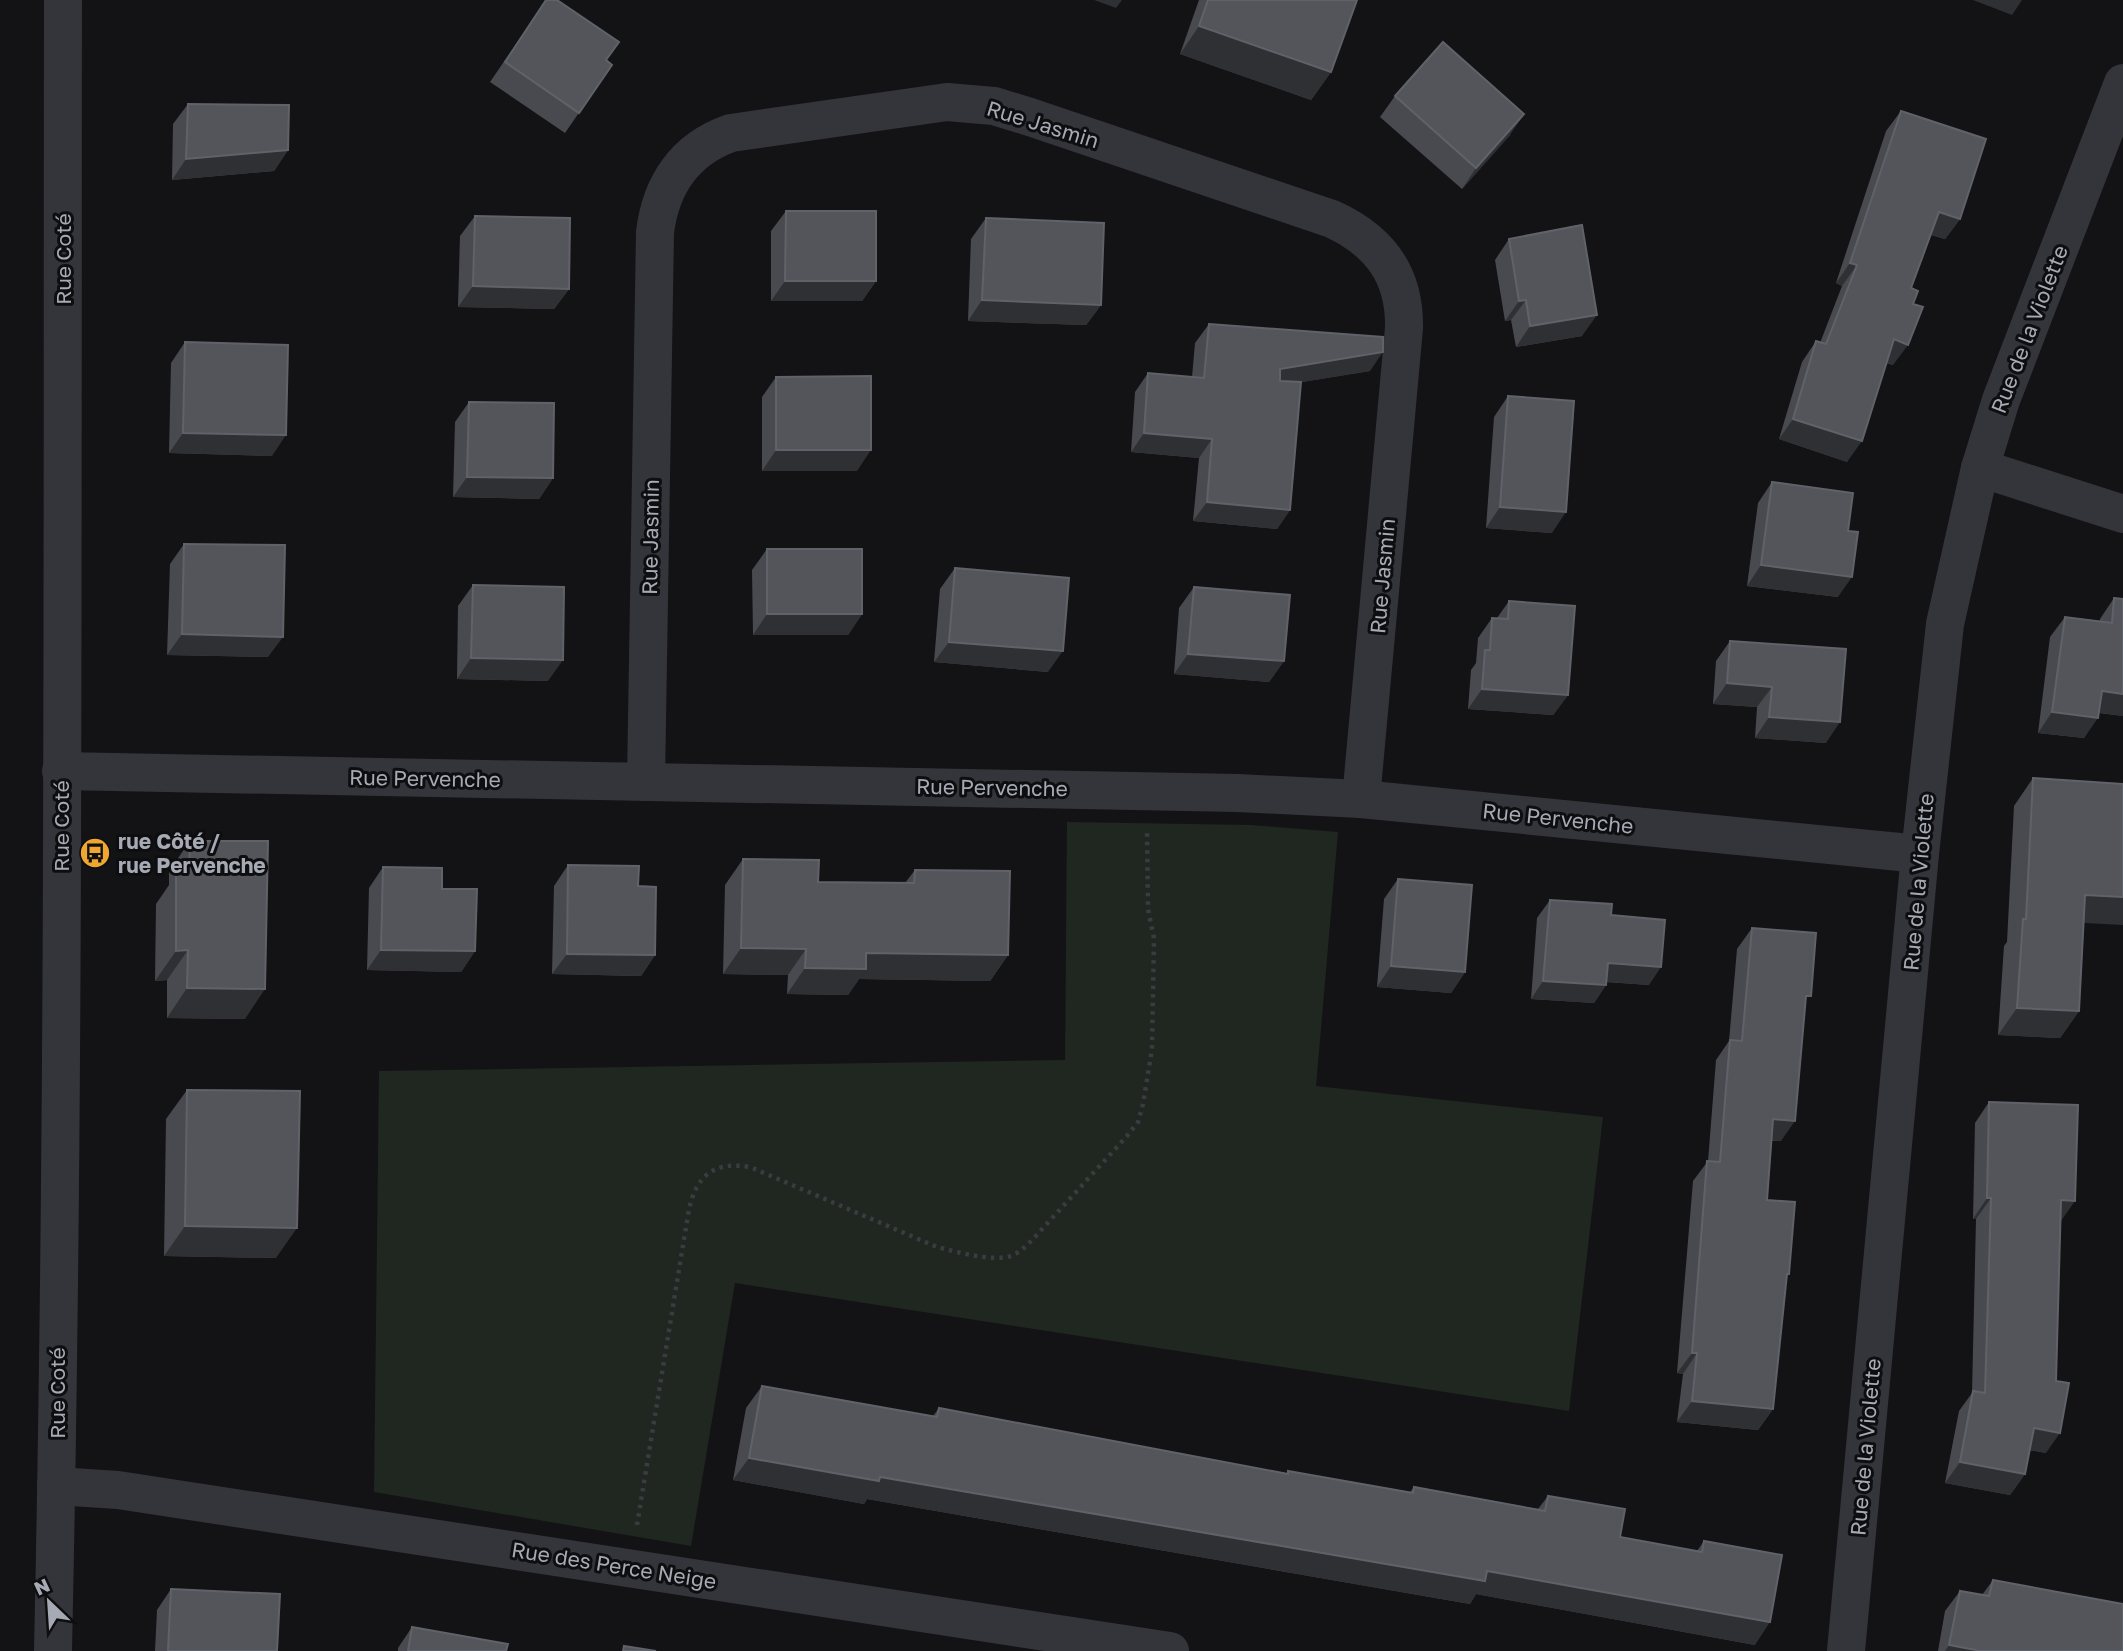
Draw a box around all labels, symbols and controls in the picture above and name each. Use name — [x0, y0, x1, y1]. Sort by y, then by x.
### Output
street label: Rue Jasmin — [984, 95, 1102, 153]
street label: Rue Coté — [50, 213, 76, 305]
street label: Rue de la Violette — [1985, 241, 2073, 417]
street label: Rue Jasmin — [636, 479, 664, 595]
street label: Rue Jasmin — [1364, 517, 1400, 635]
street label: Rue Pervenche — [349, 764, 501, 792]
street label: Rue Pervenche — [916, 773, 1068, 801]
street label: Rue Coté — [48, 780, 74, 872]
street label: Rue de la Violette — [1897, 792, 1939, 972]
street label: Rue Pervenche — [1481, 797, 1635, 839]
place label: rue Côté / rue Pervenche — [118, 828, 266, 878]
bus stop icon: rue Côté / rue Pervenche — [78, 836, 112, 870]
street label: Rue Coté — [44, 1347, 70, 1439]
street label: Rue de la Violette — [1844, 1357, 1886, 1537]
street label: Rue des Perce Neige — [510, 1536, 718, 1594]
north arrow — [14, 1567, 84, 1637]
text: N — [30, 1573, 53, 1600]

